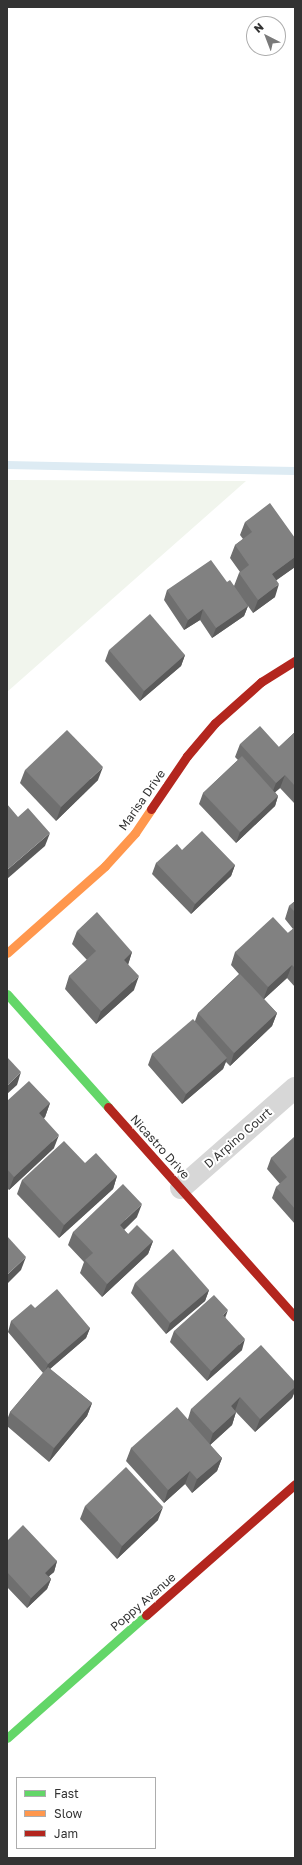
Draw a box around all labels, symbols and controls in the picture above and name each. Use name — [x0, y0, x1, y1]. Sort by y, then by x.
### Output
north arrow — [246, 16, 286, 56]
text: N — [251, 20, 266, 35]
street label: Marisa Drive — [116, 767, 168, 833]
street label: D Arpino Court — [201, 1105, 275, 1171]
street label: Nicastro Drive — [127, 1112, 193, 1182]
street label: Poppy Avenue — [108, 1570, 178, 1634]
legend — [16, 1777, 156, 1849]
text: Fast — [54, 1786, 79, 1801]
text: Slow — [54, 1806, 82, 1821]
text: Jam — [54, 1826, 78, 1841]

